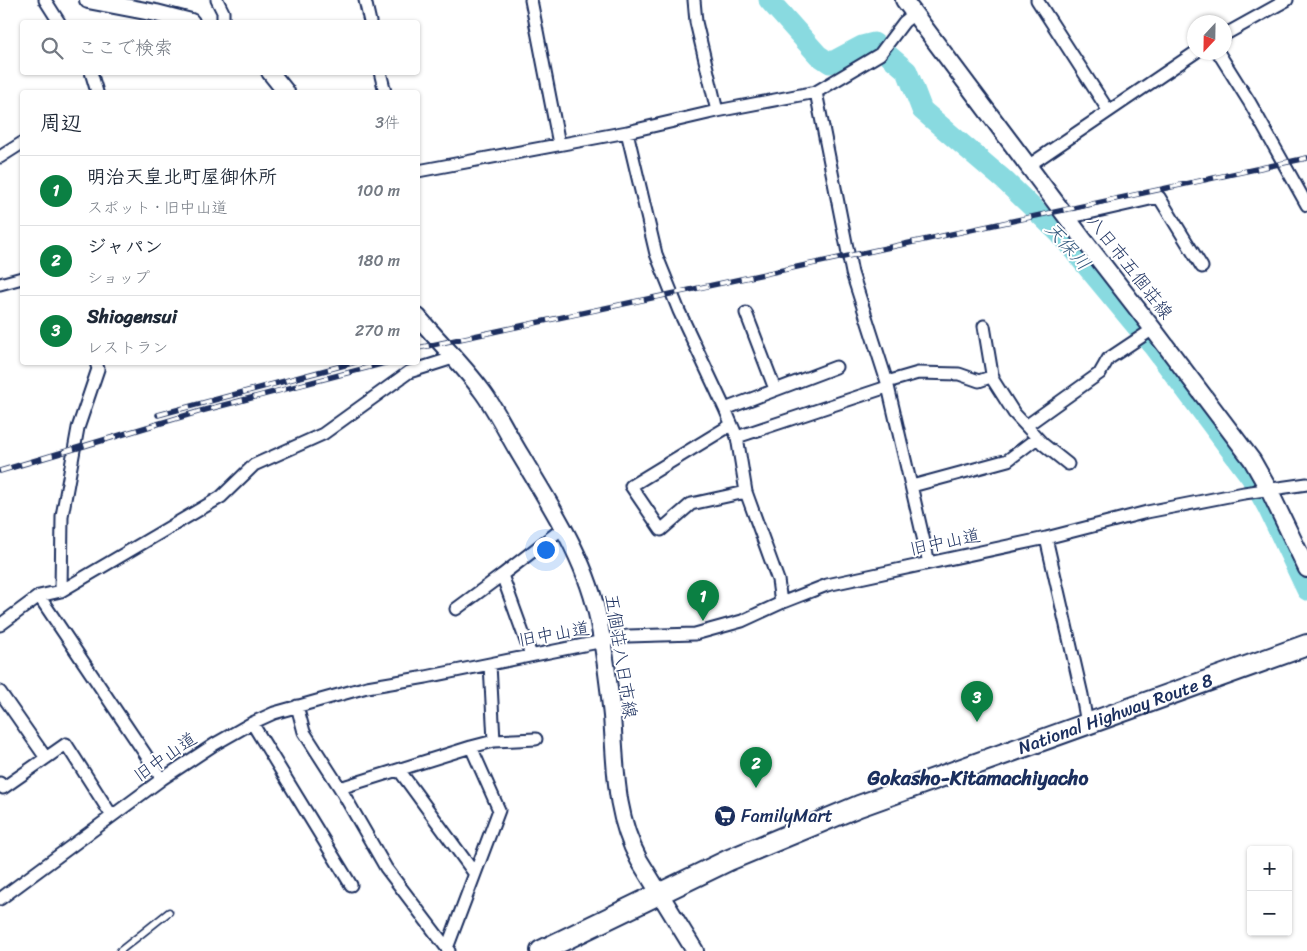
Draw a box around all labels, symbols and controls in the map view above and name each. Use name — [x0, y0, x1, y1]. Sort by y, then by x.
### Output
north arrow — [1187, 15, 1232, 60]
search box — [20, 20, 420, 75]
text: ここで検索 — [78, 31, 173, 64]
icon: search — [38, 34, 66, 62]
text: 周辺 — [40, 104, 82, 142]
text: 3件 — [375, 108, 400, 137]
text: 明治天皇北町屋御休所 — [87, 160, 277, 193]
text: 1 — [53, 176, 59, 205]
text: 100 m — [356, 176, 400, 205]
text: スポット · 旧中山道 — [87, 193, 228, 222]
street label: 八日市五個荘線 — [1079, 208, 1181, 326]
water label: 天保川 — [1037, 214, 1099, 278]
text: ジャパン — [87, 230, 163, 263]
text: 2 — [51, 246, 61, 275]
text: 180 m — [357, 246, 400, 275]
text: ショップ — [87, 263, 150, 292]
text: Shiogensui — [87, 300, 177, 333]
text: 3 — [52, 316, 60, 345]
text: 270 m — [355, 316, 400, 345]
text: レストラン — [87, 333, 168, 362]
street label: 旧中山道 — [906, 519, 984, 565]
your location — [533, 537, 559, 563]
pin: 1 — [687, 580, 719, 621]
street label: 五個荘八日市線 — [595, 591, 647, 721]
street label: 旧中山道 — [516, 612, 592, 656]
street label: National Highway Route 8 — [1013, 664, 1218, 764]
pin: 3 — [961, 681, 993, 722]
street label: 旧中山道 — [126, 723, 204, 791]
pin: 2 — [740, 747, 772, 788]
district label: Gokasho-Kitamachiyacho — [867, 761, 1088, 796]
place label: FamilyMart — [741, 800, 833, 832]
supermarket icon: FamilyMart — [713, 804, 737, 828]
map controls — [1247, 846, 1292, 936]
button: + — [1247, 846, 1292, 891]
button: − — [1247, 891, 1292, 936]

